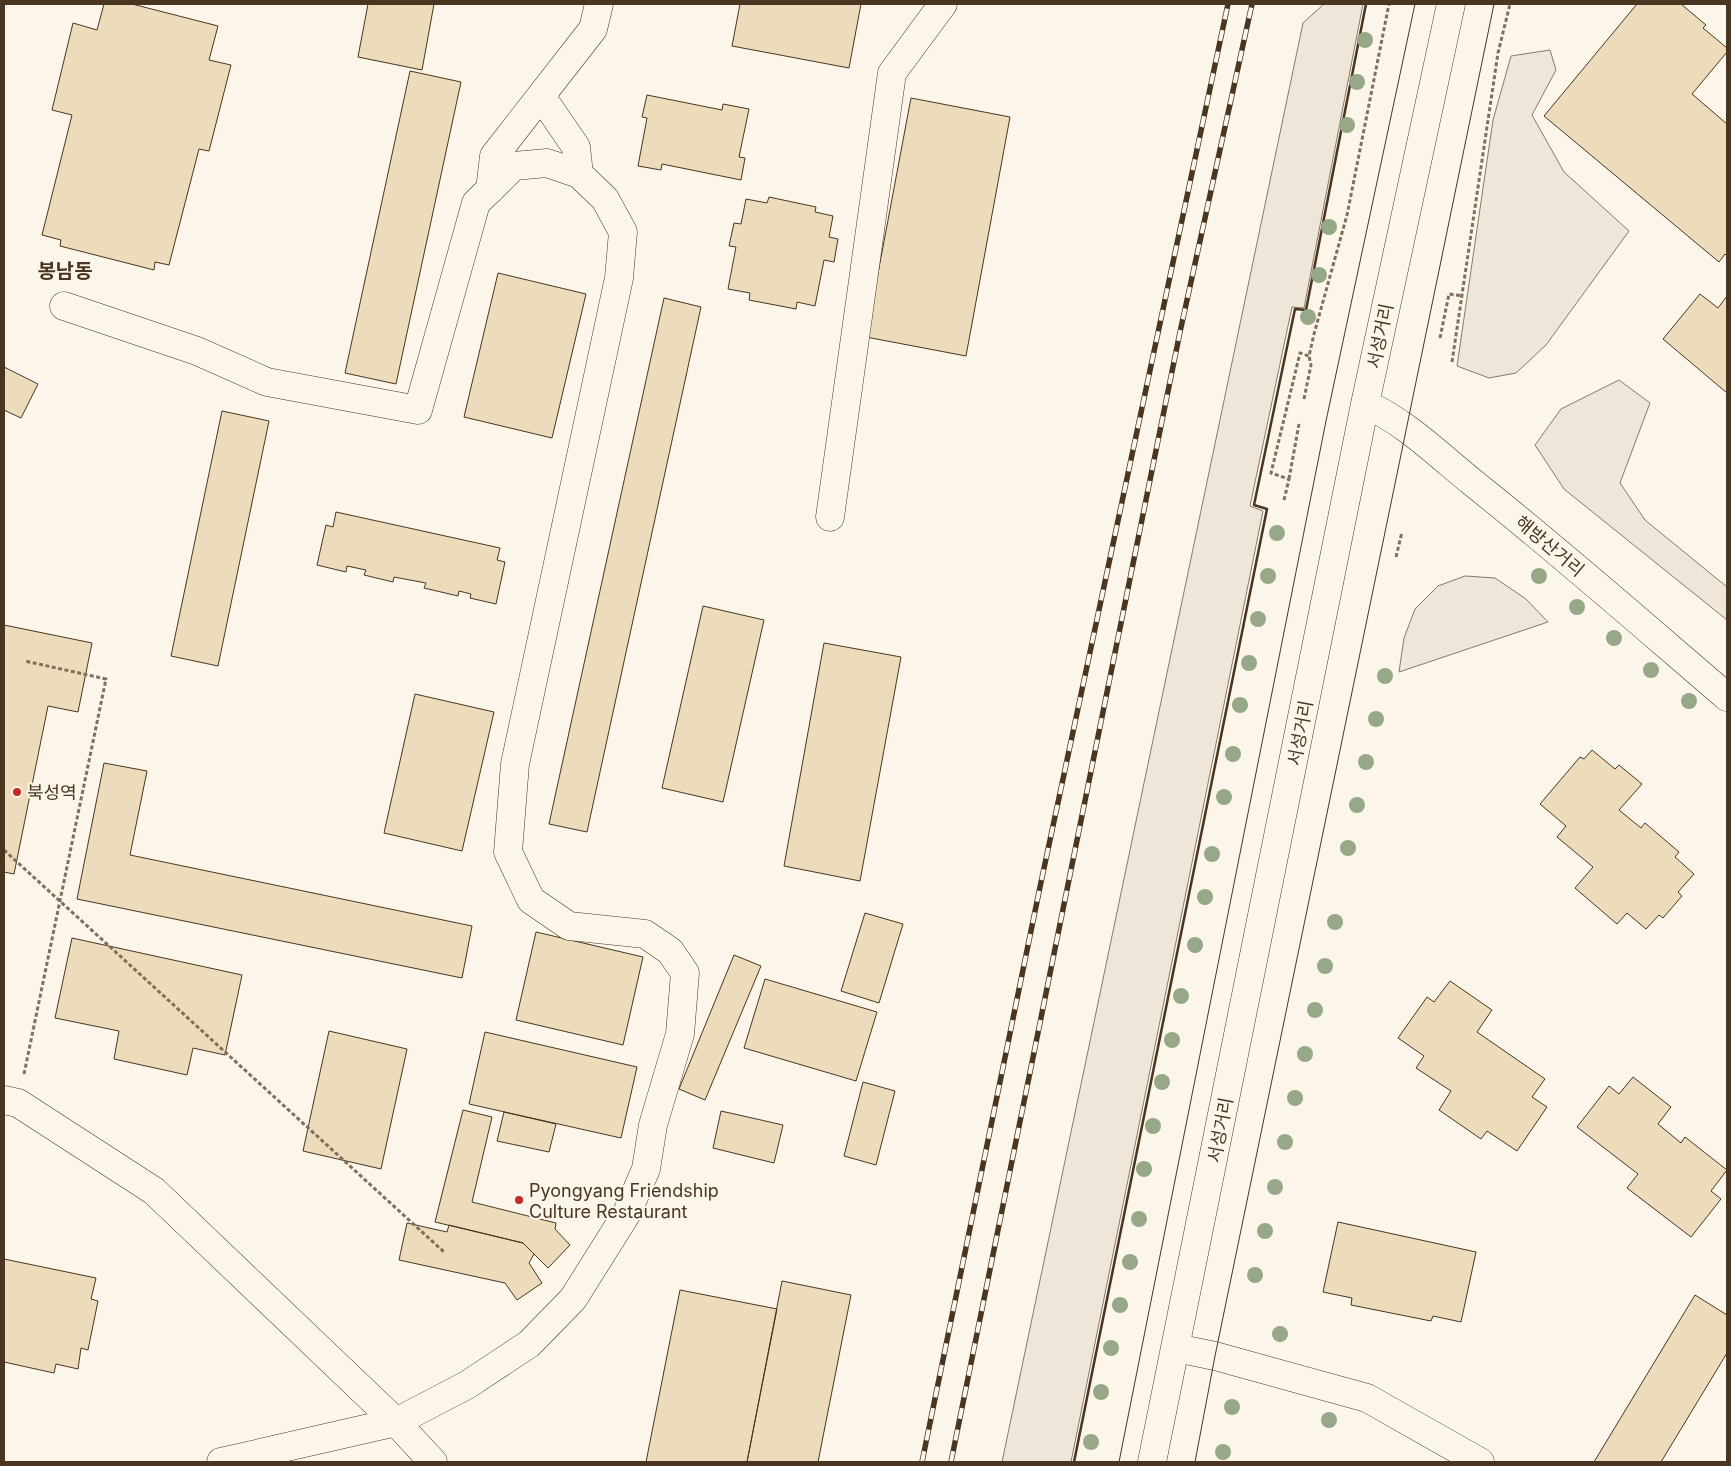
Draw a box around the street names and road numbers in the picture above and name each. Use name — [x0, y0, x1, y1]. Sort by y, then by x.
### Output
street label: 서성거리 — [1363, 301, 1397, 371]
street label: 해방산거리 — [1512, 511, 1588, 581]
street label: 서성거리 — [1283, 698, 1317, 768]
street label: 서성거리 — [1203, 1095, 1237, 1165]

